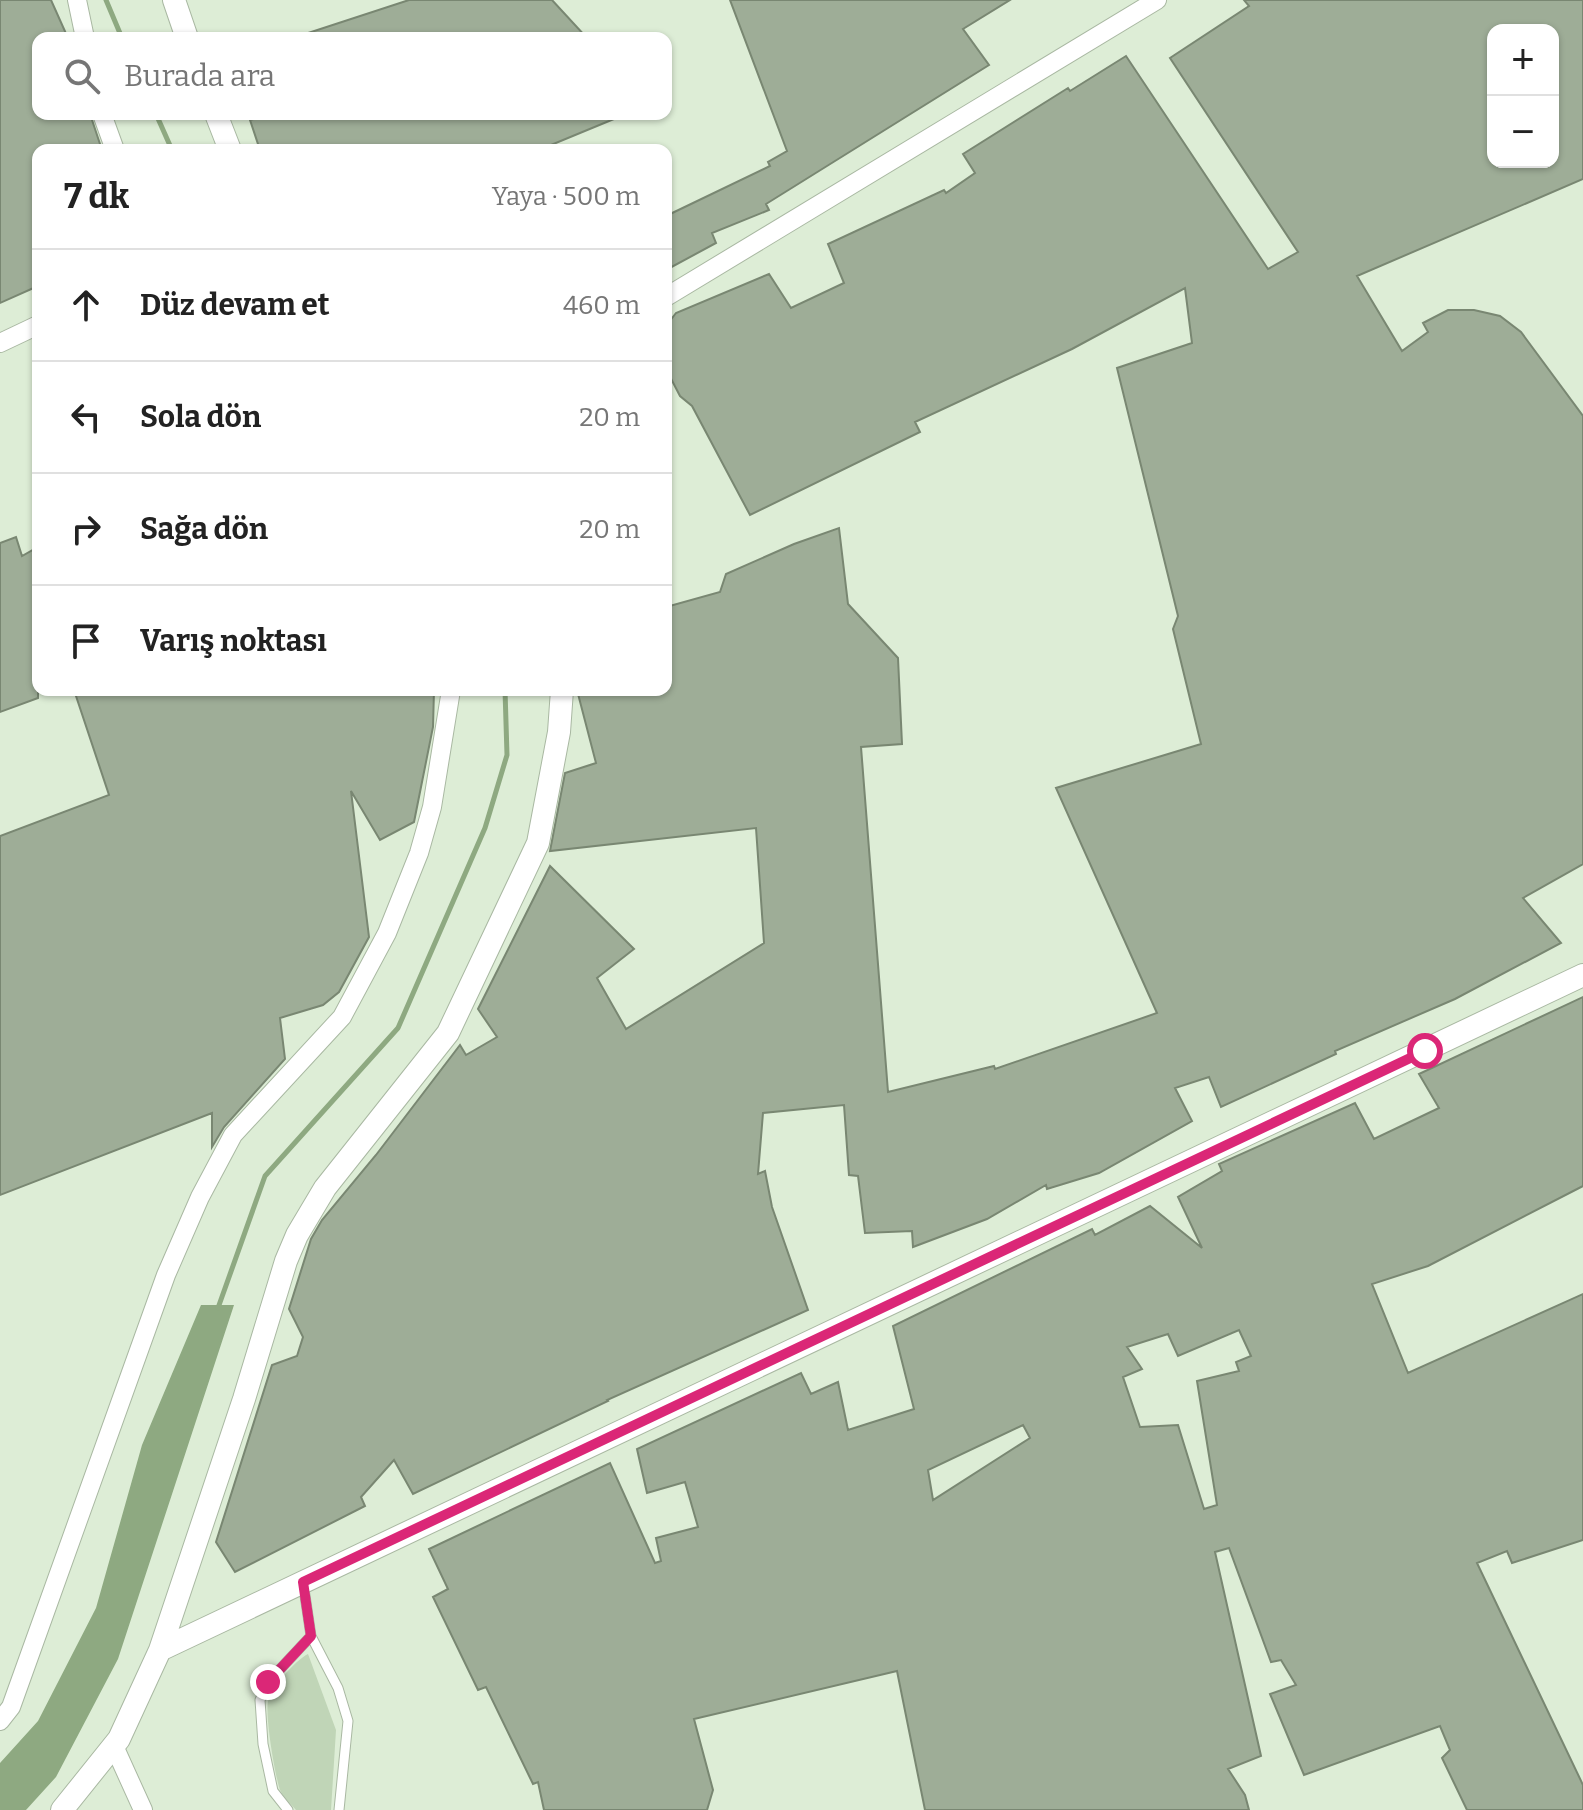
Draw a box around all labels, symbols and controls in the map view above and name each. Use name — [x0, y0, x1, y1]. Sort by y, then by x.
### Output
map controls — [1487, 24, 1559, 168]
button: + — [1487, 24, 1559, 96]
search box — [32, 32, 672, 120]
icon: search — [60, 54, 104, 98]
text: Burada ara — [124, 58, 275, 94]
button: − — [1487, 96, 1559, 168]
text: 7 dk — [64, 176, 129, 217]
text: Yaya · 500 m — [492, 181, 640, 212]
icon: ahead — [64, 283, 108, 327]
text: Düz devam et — [140, 287, 329, 323]
text: 460 m — [563, 290, 640, 321]
icon: left — [64, 395, 108, 439]
text: Sola dön — [140, 399, 261, 435]
text: 20 m — [579, 402, 640, 433]
icon: right — [64, 507, 108, 551]
text: Sağa dön — [140, 511, 268, 547]
text: 20 m — [579, 514, 640, 545]
icon: arrive — [64, 619, 108, 663]
text: Varış noktası — [140, 623, 327, 659]
route start — [1407, 1033, 1443, 1069]
route end — [250, 1664, 286, 1700]

